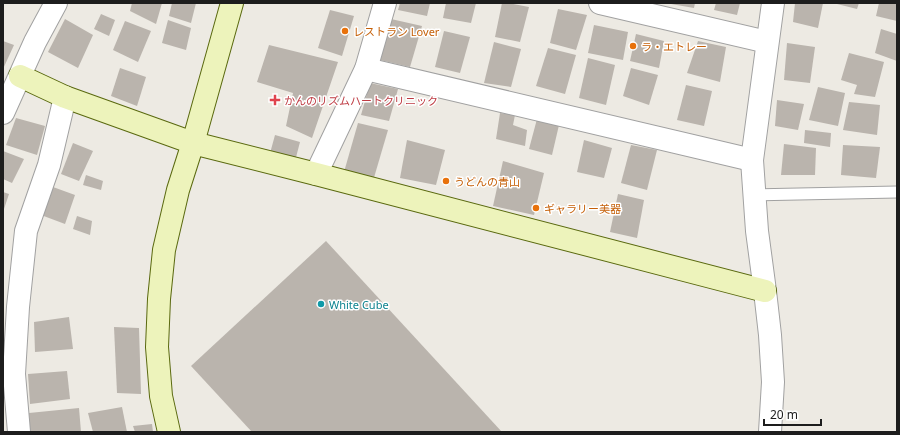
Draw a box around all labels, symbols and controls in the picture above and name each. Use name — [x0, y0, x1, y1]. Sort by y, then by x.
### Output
place label: レストラン Lover — [353, 24, 440, 39]
marker: レストラン Lover — [340, 26, 350, 36]
place label: ラ・エトレー — [641, 39, 707, 54]
marker: ラ・エトレー — [628, 41, 638, 51]
place label: かんのリズムハートクリニック — [284, 93, 438, 108]
marker: かんのリズムハートクリニック — [269, 94, 281, 106]
place label: うどんの青山 — [454, 174, 520, 189]
marker: うどんの青山 — [441, 176, 451, 186]
place label: ギャラリー美器 — [544, 201, 621, 216]
marker: ギャラリー美器 — [531, 203, 541, 213]
place label: White Cube — [329, 297, 389, 312]
marker: White Cube — [316, 299, 326, 309]
scale bar — [764, 401, 821, 427]
text: 20 m — [770, 406, 798, 423]

